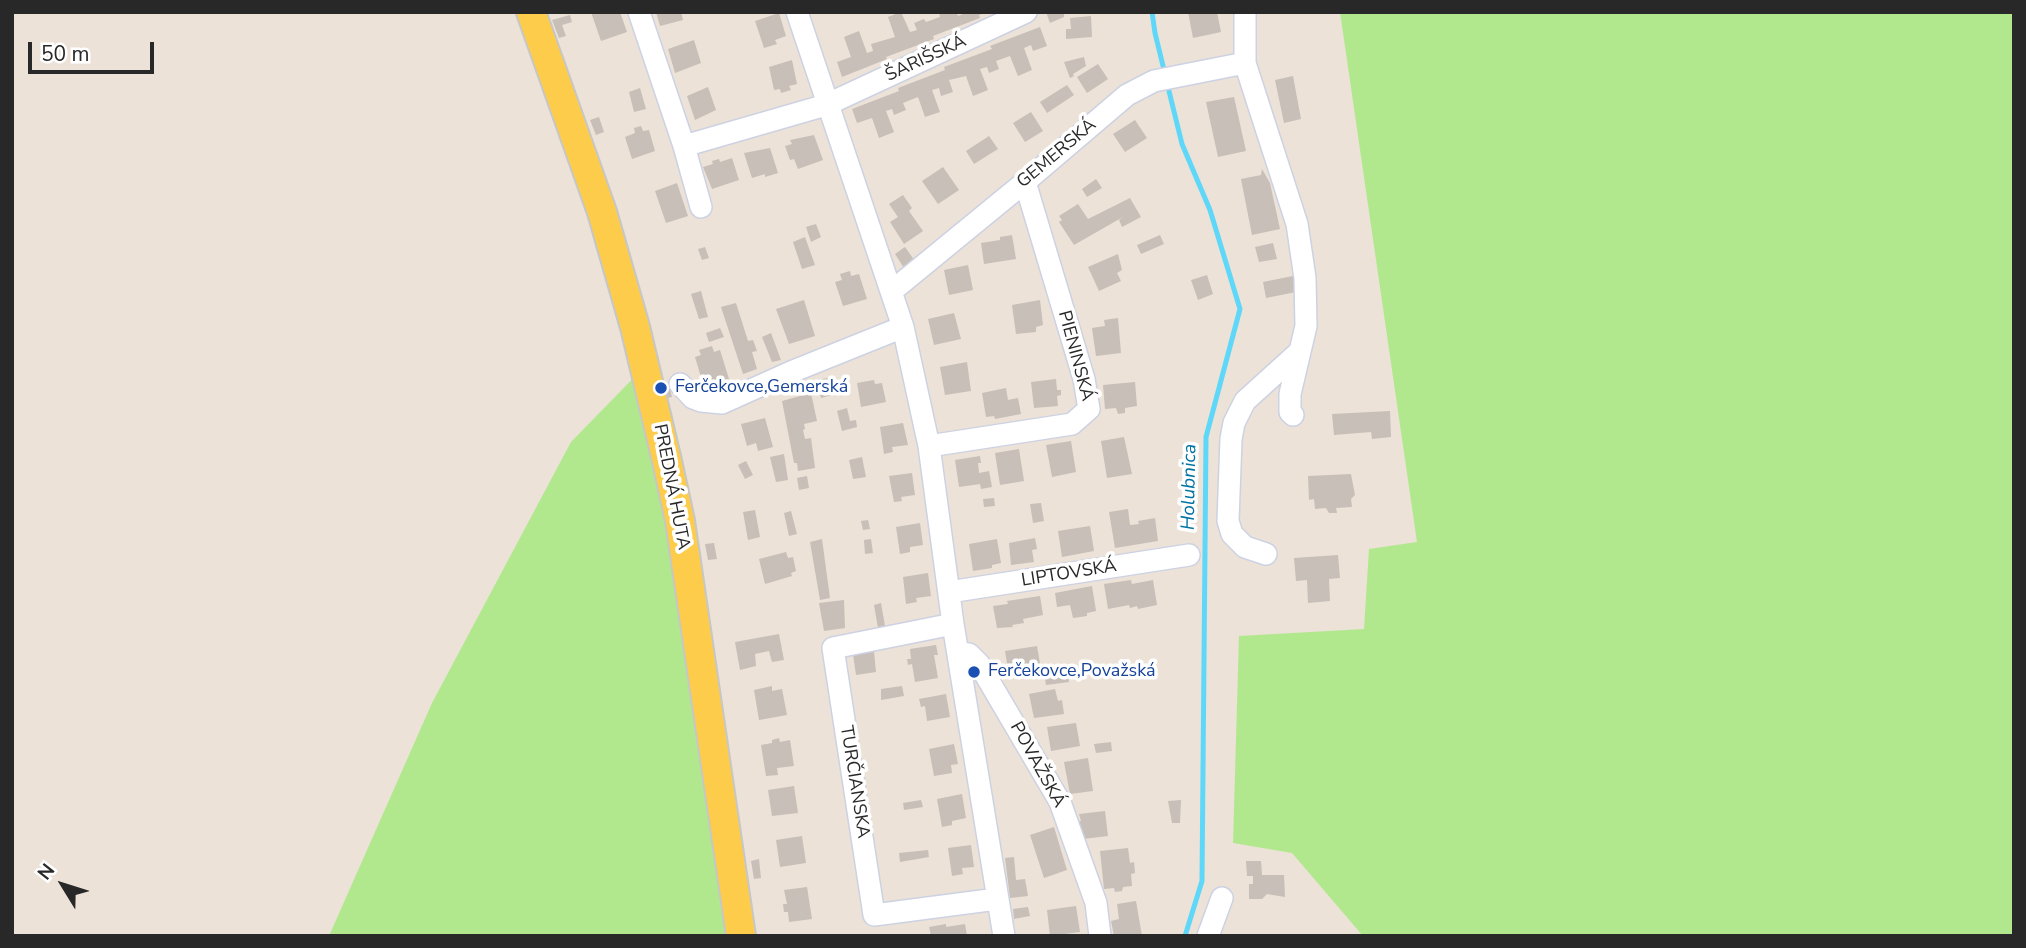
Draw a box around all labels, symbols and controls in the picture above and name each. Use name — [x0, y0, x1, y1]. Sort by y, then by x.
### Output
scale bar — [32, 28, 158, 72]
street label: ŠARIŠSKÁ — [882, 31, 970, 87]
text: 50 m — [41, 40, 90, 68]
street label: GEMERSKÁ — [1013, 115, 1101, 193]
street label: PIENINSKÁ — [1053, 308, 1097, 404]
place label: Ferčekovce,Gemerská — [675, 377, 848, 399]
marker: Ferčekovce,Gemerská — [653, 380, 669, 396]
street label: PREDNÁ HUTA — [648, 422, 694, 552]
water label: Holubnica — [1178, 444, 1202, 530]
street label: LIPTOVSKÁ — [1020, 556, 1118, 592]
place label: Ferčekovce,Považská — [988, 661, 1156, 683]
marker: Ferčekovce,Považská — [966, 664, 982, 680]
street label: POVAŽSKÁ — [1005, 718, 1069, 812]
street label: TURČIANSKA — [834, 724, 874, 840]
north arrow — [28, 850, 98, 920]
text: N — [32, 858, 61, 886]

